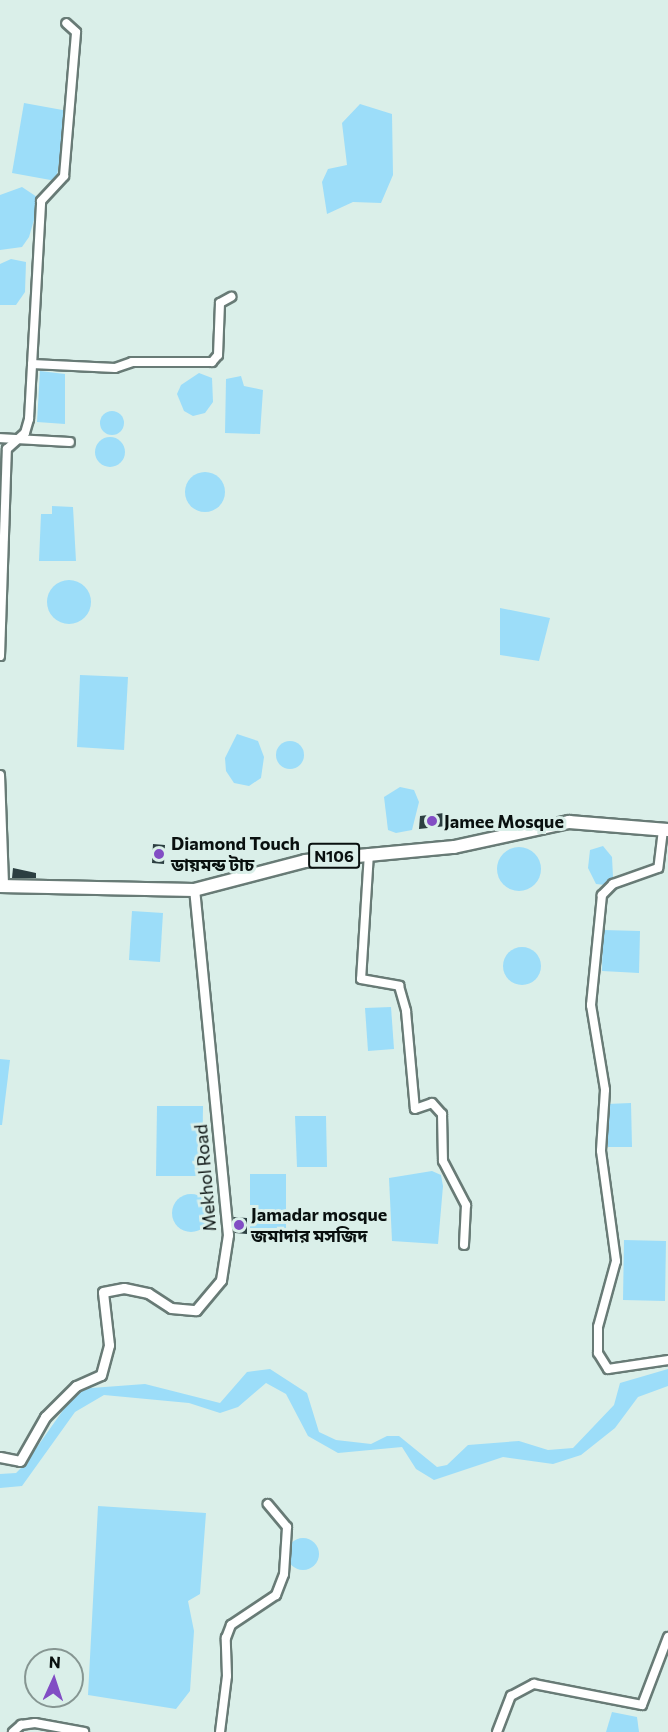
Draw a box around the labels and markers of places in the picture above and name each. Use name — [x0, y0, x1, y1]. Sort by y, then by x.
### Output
place label: Jamee Mosque — [444, 810, 564, 832]
marker: Jamee Mosque — [425, 814, 439, 828]
place label: Diamond Touch ডায়মন্ড টাচ — [171, 833, 300, 876]
marker: Diamond Touch ডায়মন্ড টাচ — [152, 847, 166, 861]
place label: Jamadar mosque জমাদার মসজিদ — [251, 1204, 387, 1246]
marker: Jamadar mosque জমাদার মসজিদ — [232, 1218, 246, 1232]

